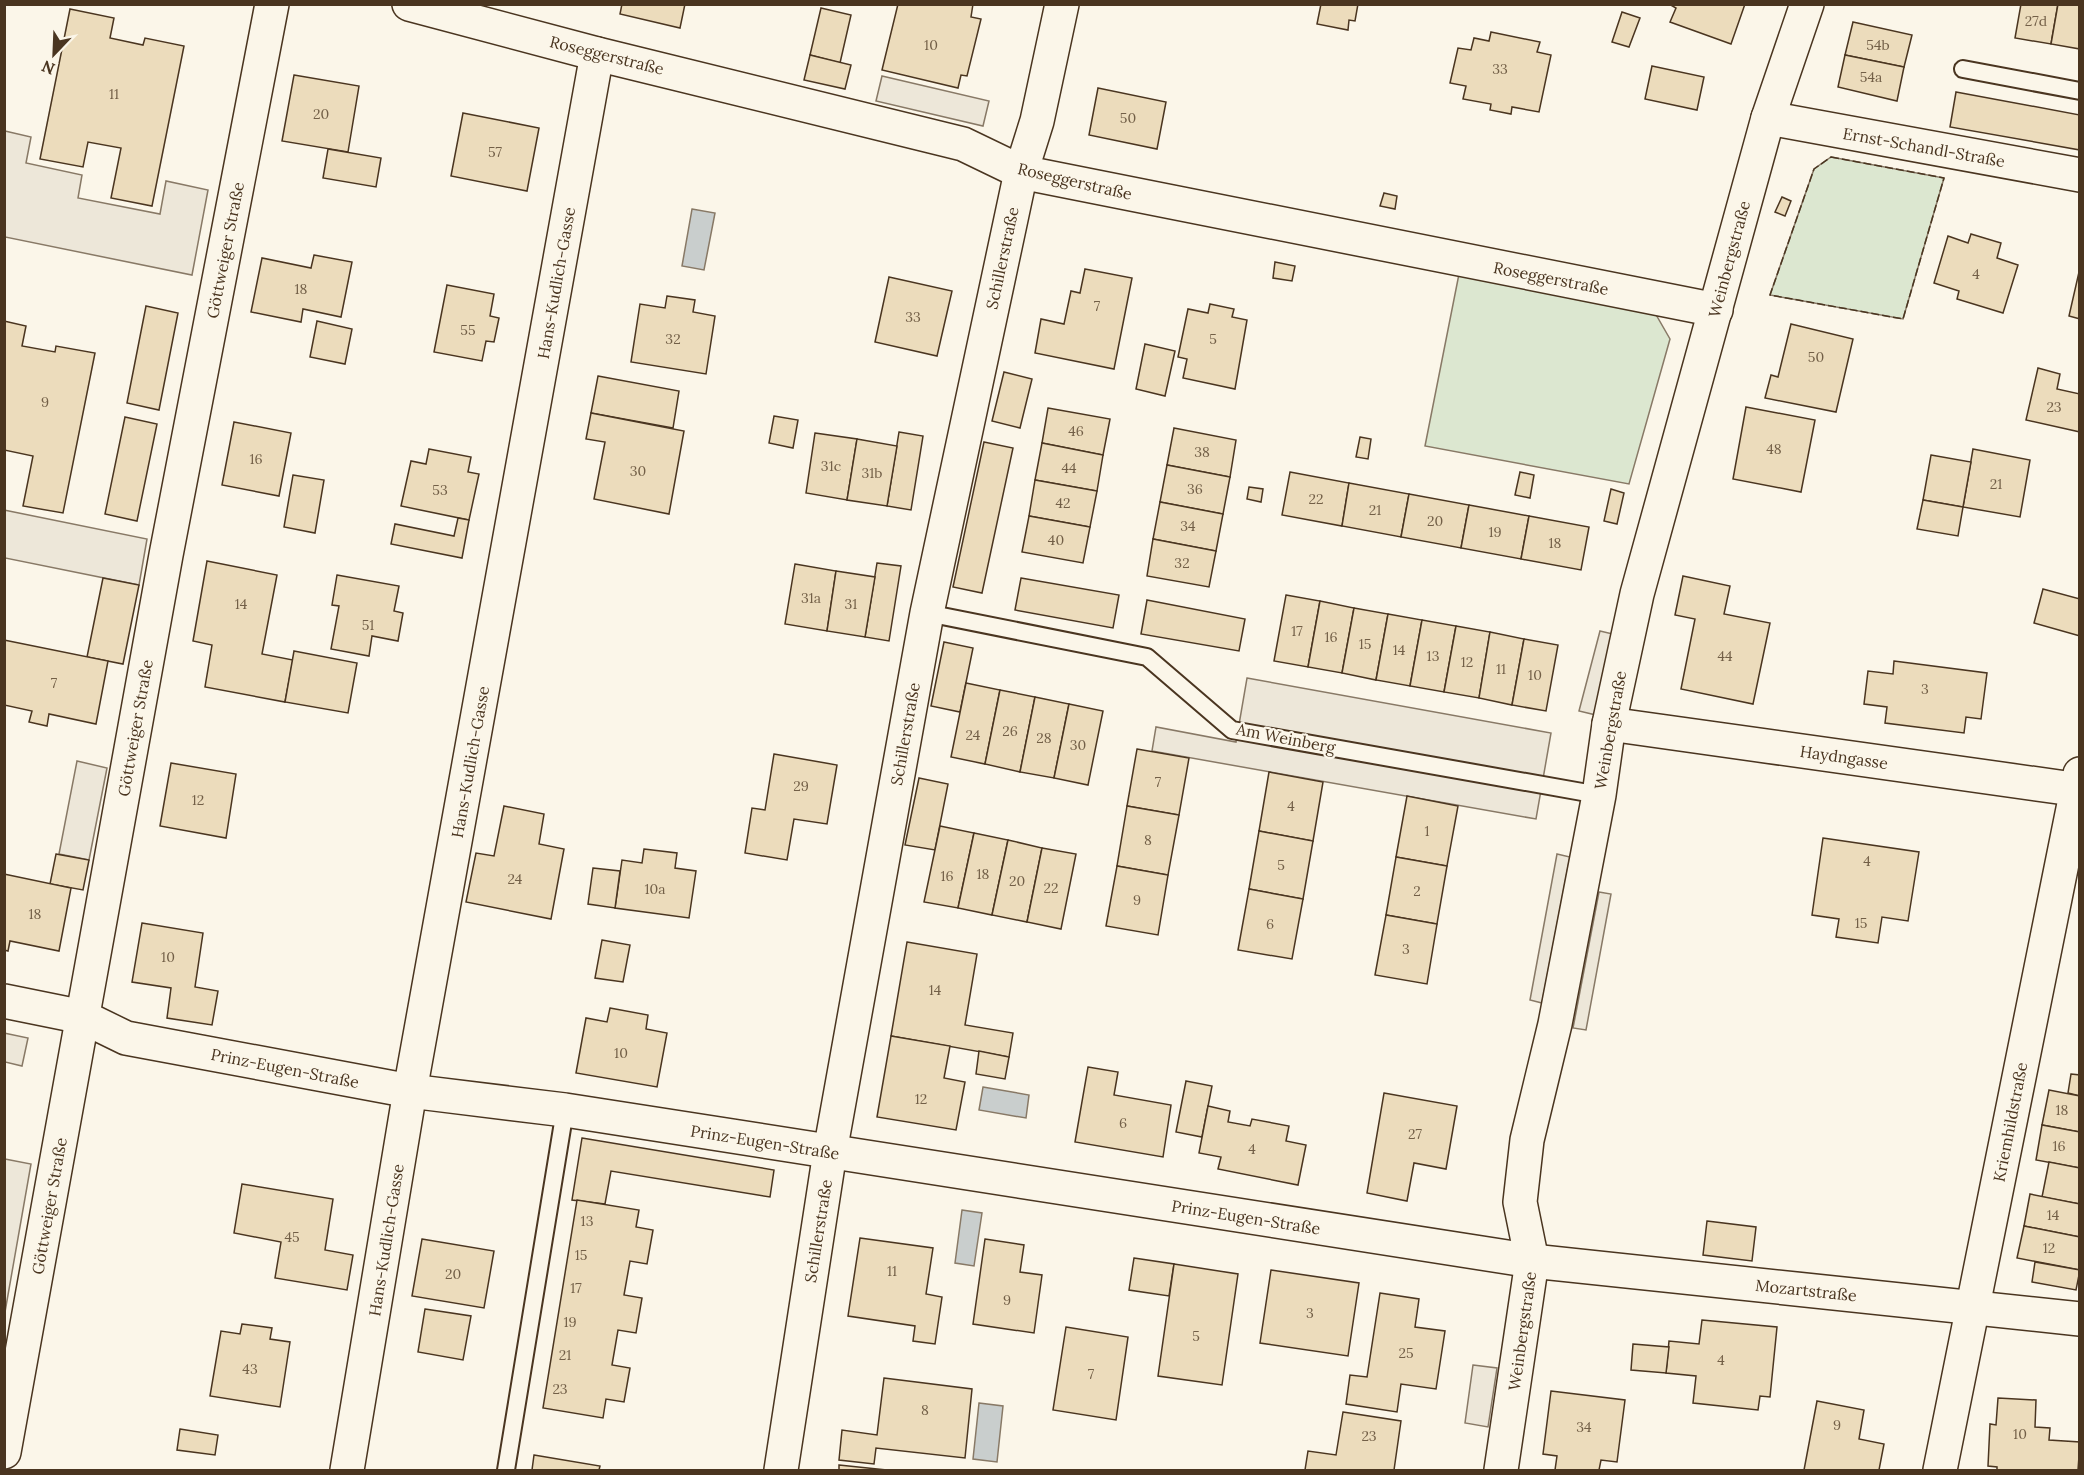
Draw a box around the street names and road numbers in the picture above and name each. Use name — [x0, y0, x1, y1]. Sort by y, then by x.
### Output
street label: Roseggerstraße — [548, 31, 666, 79]
street label: Ernst-Schandl-Straße — [1841, 123, 2007, 171]
street label: Roseggerstraße — [1016, 158, 1134, 204]
street label: Göttweiger Straße — [202, 180, 248, 320]
street label: Weinbergstraße — [1704, 198, 1754, 320]
street label: Hans-Kudlich-Gasse — [533, 205, 579, 361]
street label: Schillerstraße — [981, 205, 1023, 311]
street label: Roseggerstraße — [1492, 257, 1611, 299]
street label: Göttweiger Straße — [113, 658, 157, 798]
street label: Weinbergstraße — [1590, 669, 1630, 791]
street label: Schillerstraße — [886, 681, 924, 787]
street label: Hans-Kudlich-Gasse — [447, 684, 493, 840]
street label: Am Weinberg — [1234, 718, 1338, 758]
street label: Haydngasse — [1799, 741, 1890, 773]
street label: Prinz-Eugen-Straße — [209, 1044, 361, 1092]
street label: Kriemhildstraße — [1989, 1060, 2031, 1184]
street label: Prinz-Eugen-Straße — [689, 1120, 841, 1164]
street label: Göttweiger Straße — [27, 1136, 71, 1276]
street label: Hans-Kudlich-Gasse — [364, 1162, 408, 1318]
street label: Schillerstraße — [800, 1178, 836, 1284]
street label: Prinz-Eugen-Straße — [1170, 1195, 1322, 1239]
street label: Weinbergstraße — [1504, 1270, 1540, 1392]
street label: Mozartstraße — [1754, 1275, 1858, 1305]

